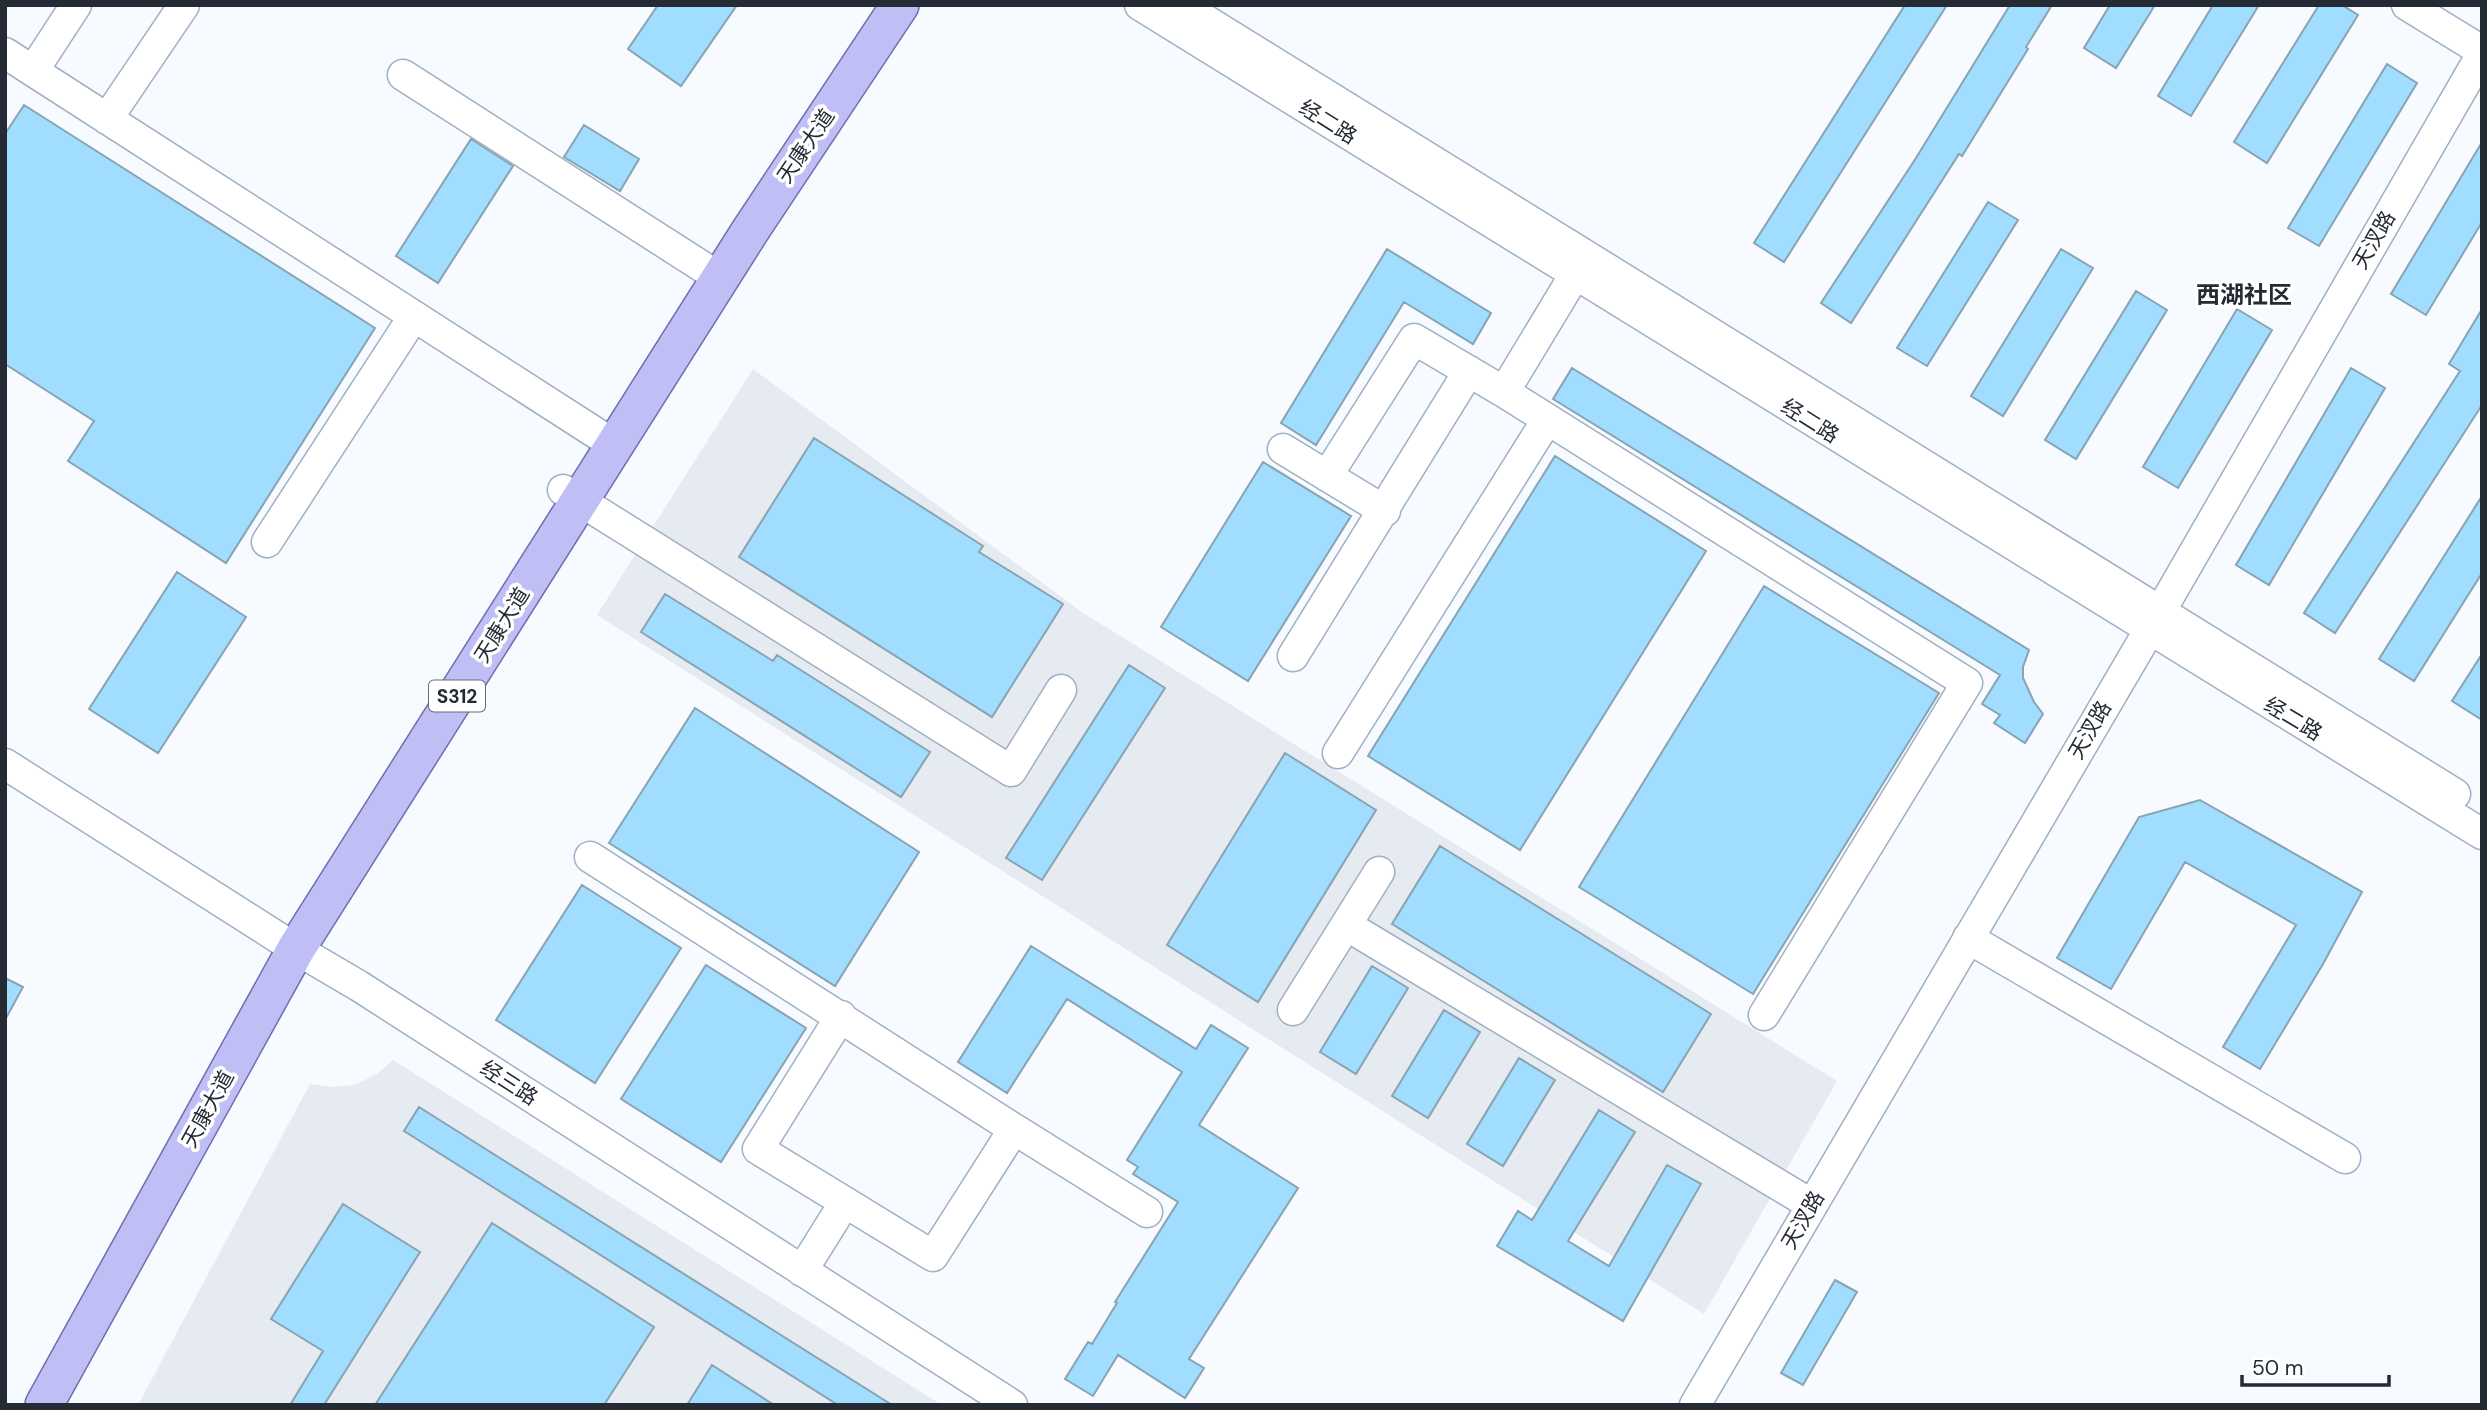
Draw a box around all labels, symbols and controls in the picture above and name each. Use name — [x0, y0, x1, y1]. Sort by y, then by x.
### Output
street label: 经二路 — [1294, 93, 1362, 151]
street label: 天康大道 — [771, 103, 841, 189]
street label: 天汊路 — [2346, 206, 2402, 274]
district label: 西湖社区 — [2196, 279, 2292, 310]
street label: 经二路 — [1776, 392, 1844, 450]
street label: 天康大道 — [468, 582, 536, 668]
road number: S312 — [429, 680, 485, 712]
street label: 经二路 — [2259, 691, 2327, 747]
street label: 天汊路 — [2062, 696, 2118, 764]
street label: 经三路 — [475, 1054, 543, 1112]
street label: 天康大道 — [175, 1065, 241, 1153]
street label: 天汊路 — [1775, 1186, 1831, 1254]
scale bar — [2242, 1344, 2389, 1388]
text: 50 m — [2252, 1354, 2303, 1382]

